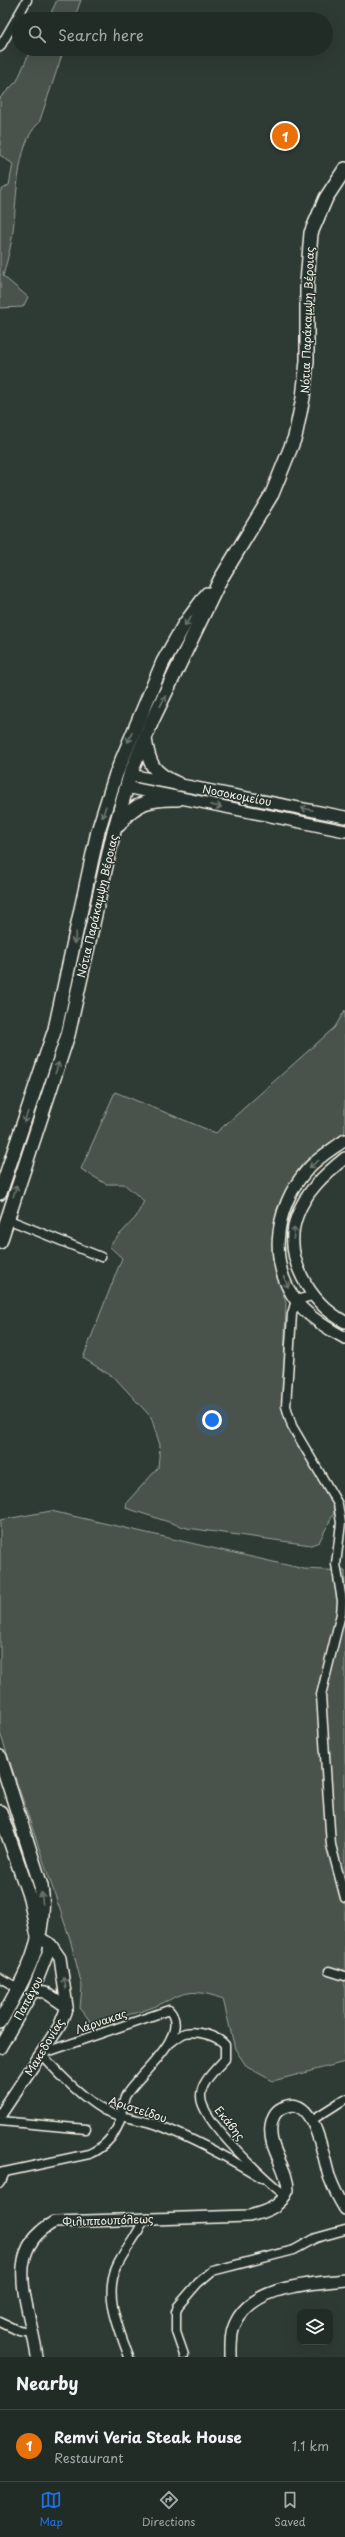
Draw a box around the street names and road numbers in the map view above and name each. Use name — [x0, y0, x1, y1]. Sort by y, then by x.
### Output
street label: Νότια Παράκαμψη Βέροιας — [296, 246, 318, 394]
street label: Νοσοκομείου — [201, 780, 273, 810]
street label: Νότια Παράκαμψη Βέροιας — [72, 832, 122, 979]
street label: Παπάγου — [9, 1973, 47, 2023]
street label: Λάρνακας — [73, 2004, 129, 2038]
street label: Μακεδονίας — [20, 2015, 68, 2079]
street label: Αριστείδου — [107, 2092, 169, 2126]
street label: Εκάβης — [211, 2102, 249, 2144]
street label: Φιλιππουπόλεως — [62, 2210, 154, 2230]

